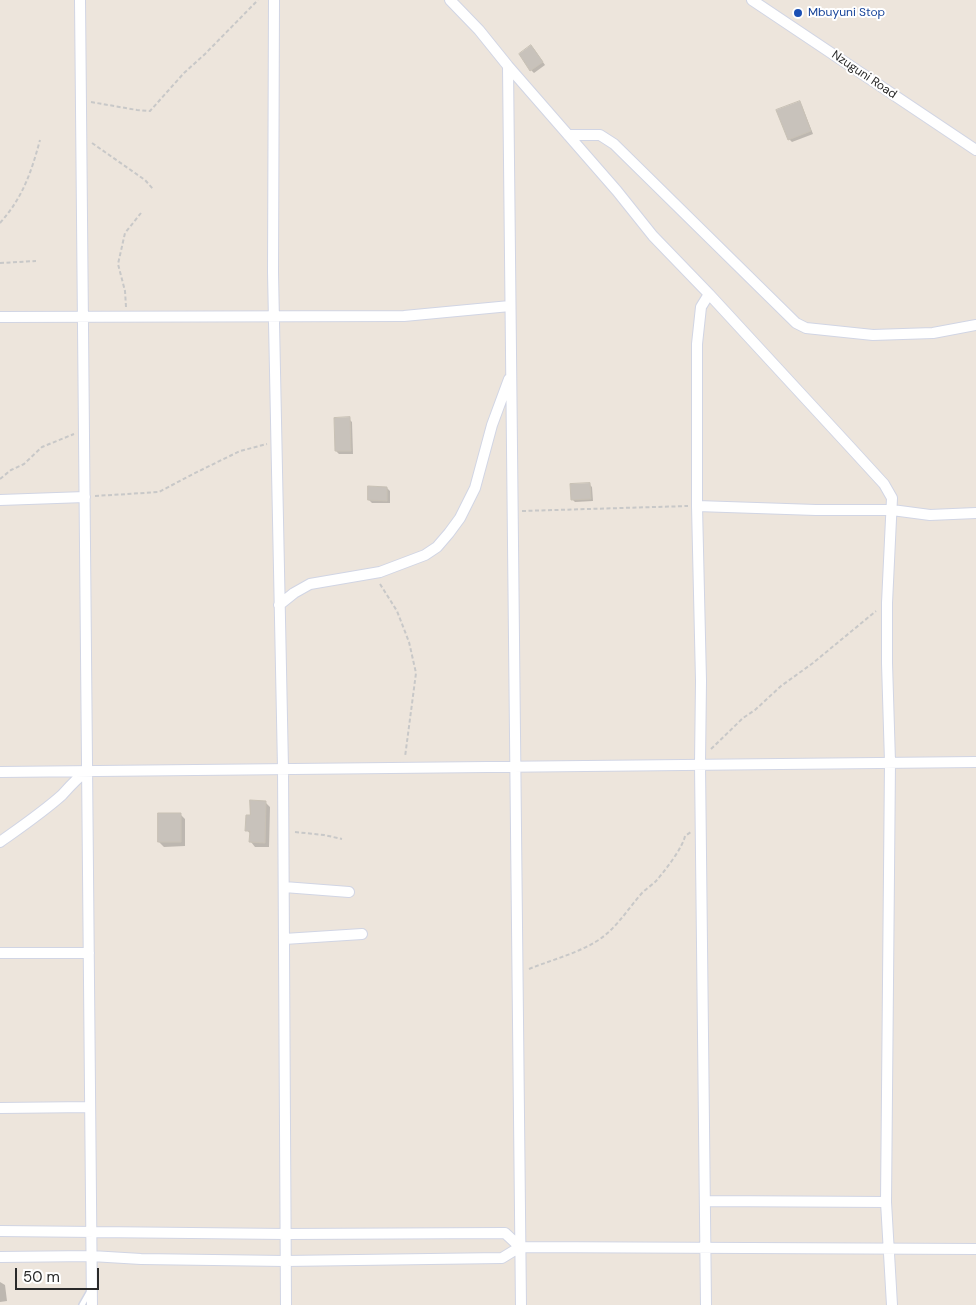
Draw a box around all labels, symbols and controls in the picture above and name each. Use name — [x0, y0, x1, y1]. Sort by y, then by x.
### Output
place label: Mbuyuni Stop — [808, 6, 885, 20]
marker: Mbuyuni Stop — [792, 7, 804, 19]
street label: Nzuguni Road — [829, 48, 899, 102]
scale bar — [18, 1258, 101, 1290]
text: 50 m — [23, 1267, 60, 1287]

